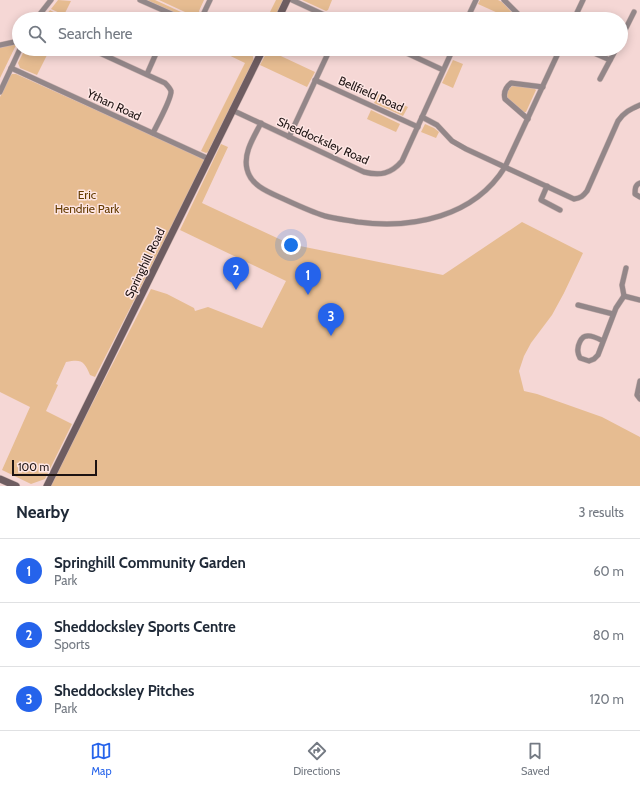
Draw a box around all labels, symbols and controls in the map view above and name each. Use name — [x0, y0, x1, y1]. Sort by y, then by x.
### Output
search box — [12, 12, 628, 56]
icon: search — [26, 23, 48, 45]
text: Search here — [58, 25, 133, 43]
street label: Bellfield Road — [336, 72, 406, 115]
street label: Ythan Road — [84, 85, 144, 124]
street label: Sheddocksley Road — [275, 114, 371, 168]
park label: Eric Hendrie Park — [55, 187, 120, 216]
street label: Springhill Road — [121, 225, 168, 300]
your location — [281, 235, 301, 255]
pin: 2 — [223, 257, 249, 290]
pin: 1 — [295, 262, 321, 295]
pin: 3 — [318, 303, 344, 336]
scale bar — [12, 458, 97, 477]
text: 100 m — [18, 460, 49, 474]
text: Nearby — [16, 502, 69, 522]
text: 3 results — [578, 504, 624, 520]
text: Springhill Community Garden — [54, 554, 246, 572]
text: 1 — [27, 563, 31, 579]
text: 60 m — [593, 563, 624, 579]
text: Park — [54, 572, 77, 588]
text: Sheddocksley Sports Centre — [54, 618, 236, 636]
text: 2 — [26, 627, 32, 643]
text: 80 m — [593, 627, 624, 643]
text: Sports — [54, 636, 90, 652]
text: Sheddocksley Pitches — [54, 682, 194, 700]
text: 3 — [25, 691, 33, 707]
text: 120 m — [590, 691, 624, 707]
text: Park — [54, 700, 77, 716]
tab: Map — [90, 740, 112, 778]
tab: Directions — [293, 740, 340, 778]
tab: Saved — [521, 740, 550, 778]

